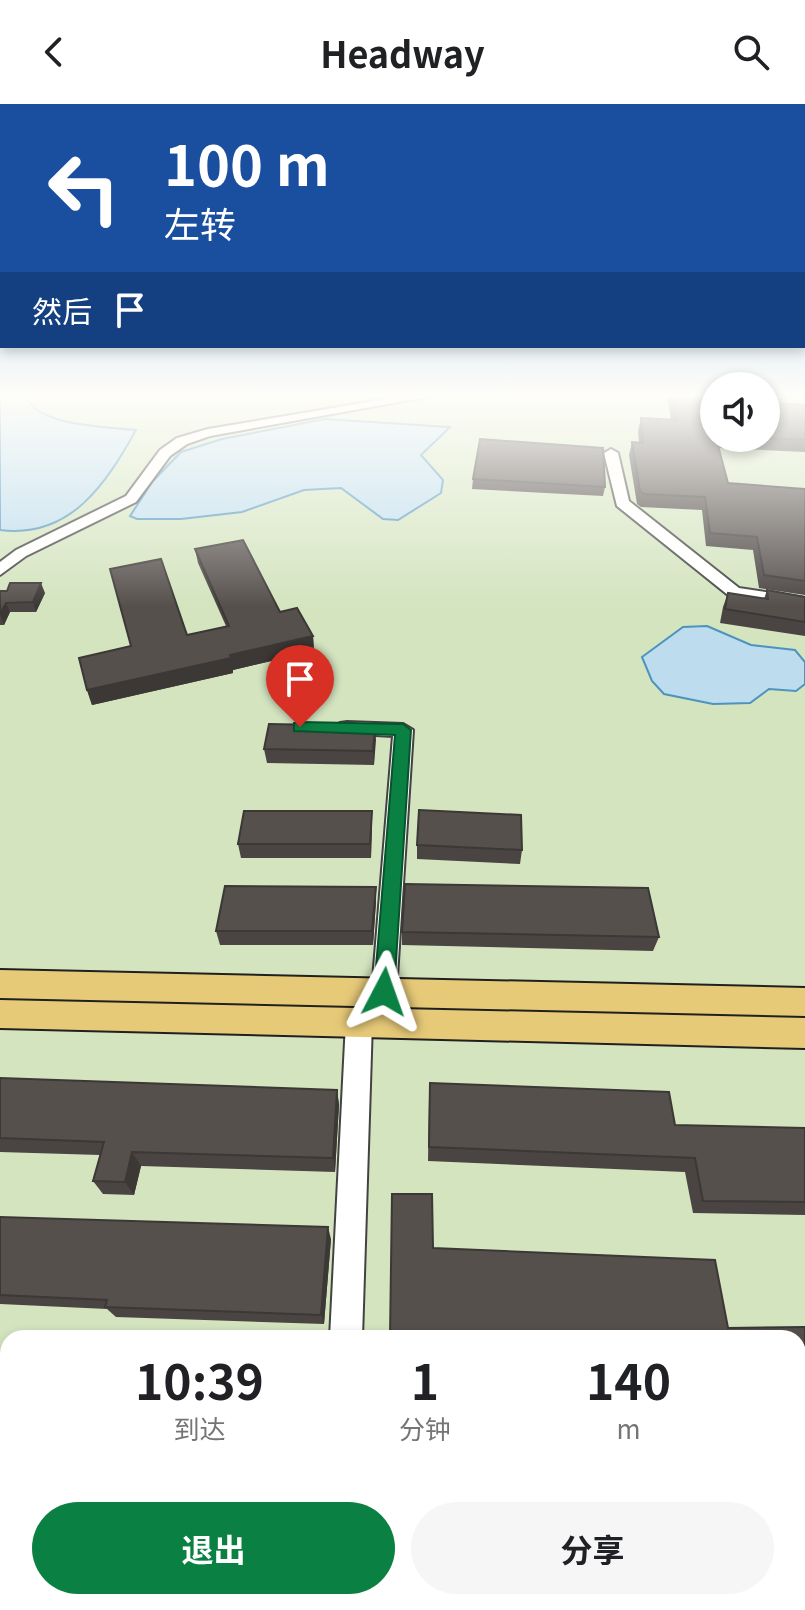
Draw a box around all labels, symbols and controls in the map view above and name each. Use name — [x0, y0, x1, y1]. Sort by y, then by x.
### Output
text: Headway — [320, 26, 485, 78]
icon: back — [32, 30, 76, 74]
icon: search — [729, 30, 773, 74]
text: 100 m — [164, 121, 330, 202]
icon: left — [32, 136, 136, 240]
text: 左转 — [164, 196, 236, 248]
text: 然后 — [32, 288, 92, 332]
icon: arrive — [108, 288, 152, 332]
map controls — [700, 372, 780, 452]
button: sound — [700, 372, 780, 452]
pin — [266, 645, 334, 727]
icon: arrive — [278, 657, 322, 701]
position arrow — [342, 950, 426, 1034]
text: 10:39 — [135, 1344, 264, 1414]
text: 1 — [411, 1344, 439, 1414]
text: 140 — [586, 1344, 671, 1414]
text: 到达 — [173, 1409, 225, 1446]
text: 分钟 — [399, 1409, 451, 1446]
text: m — [616, 1409, 641, 1446]
button: 退出 — [32, 1502, 395, 1594]
button: 分享 — [411, 1502, 774, 1594]

